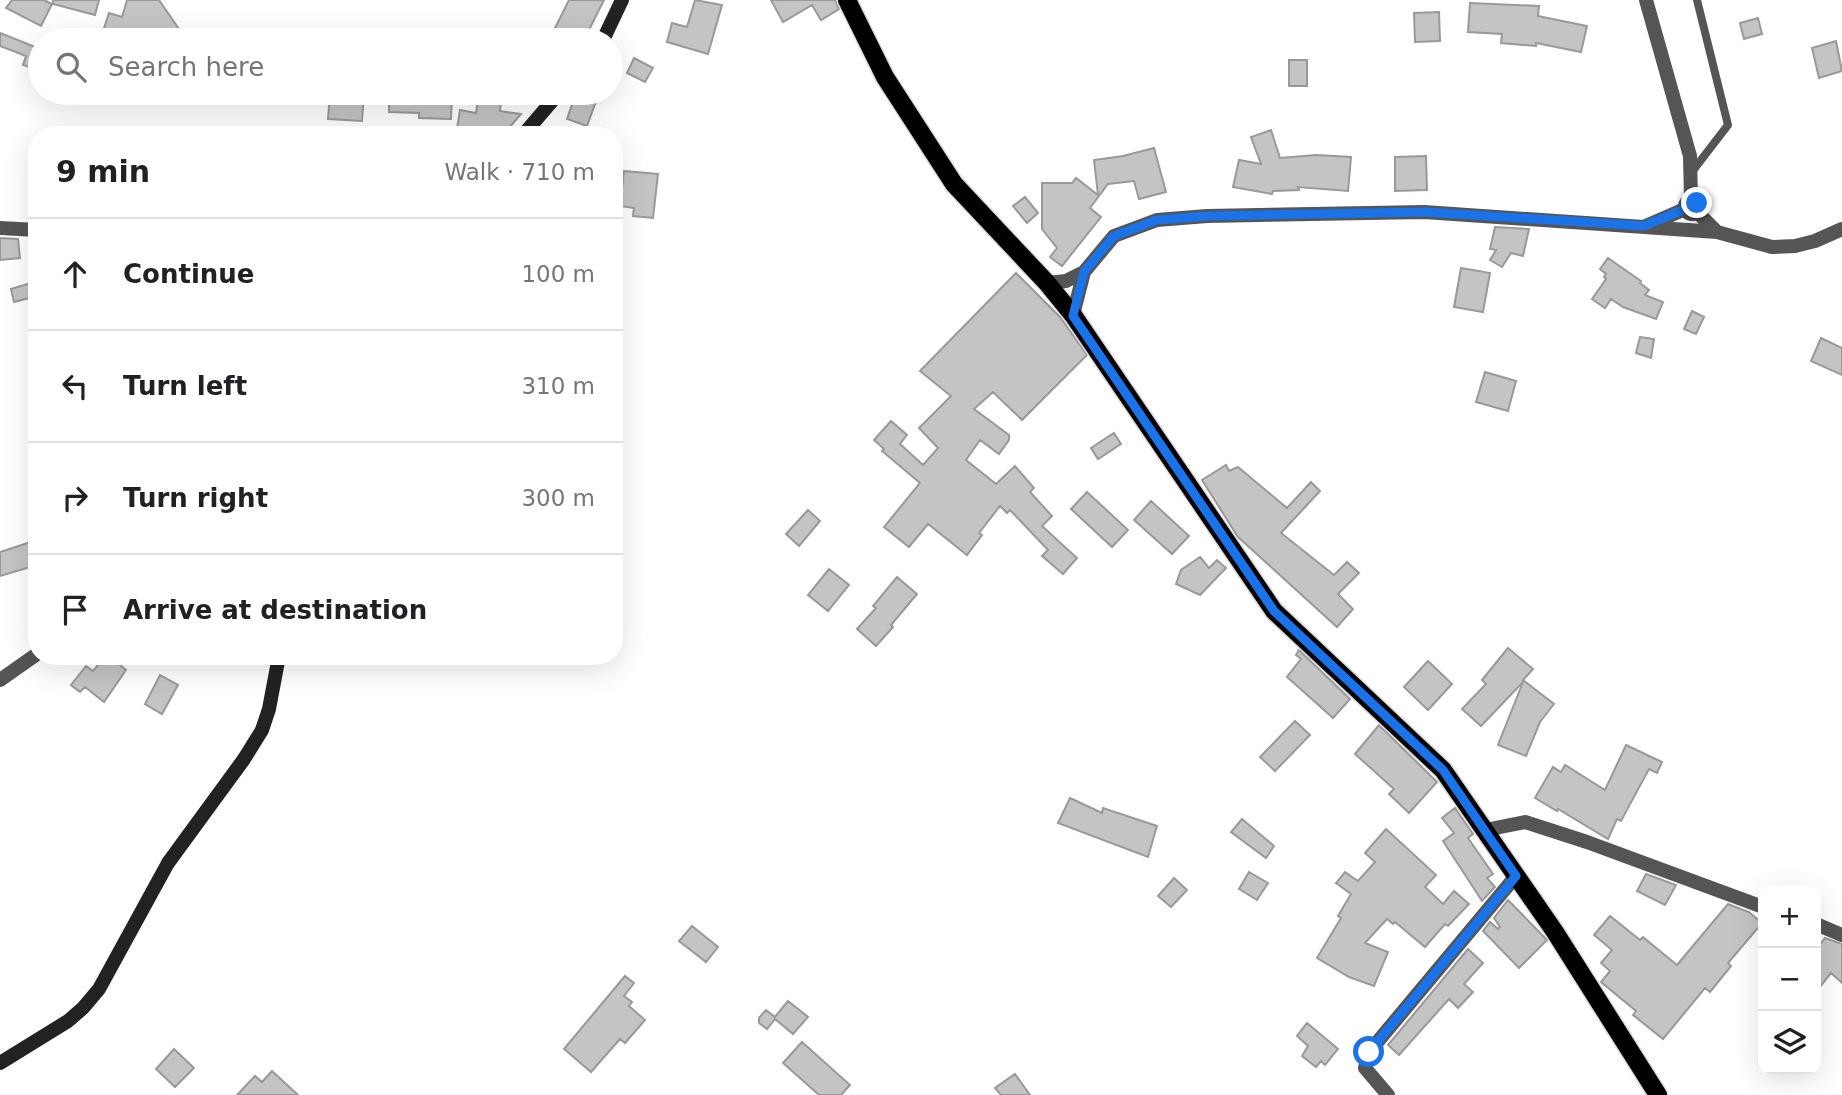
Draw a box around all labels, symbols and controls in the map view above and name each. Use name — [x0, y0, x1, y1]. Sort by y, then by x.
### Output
search box — [28, 28, 623, 105]
icon: search — [52, 48, 90, 86]
text: Search here — [108, 52, 264, 82]
text: 9 min — [56, 154, 150, 189]
text: Walk · 710 m — [444, 159, 595, 185]
route end — [1681, 187, 1712, 218]
icon: ahead — [56, 255, 94, 293]
text: Continue — [123, 259, 254, 289]
text: 100 m — [521, 261, 595, 287]
icon: left — [56, 367, 94, 405]
text: Turn left — [123, 371, 247, 401]
text: 310 m — [521, 373, 595, 399]
icon: right — [56, 479, 94, 517]
text: Turn right — [123, 483, 268, 513]
text: 300 m — [521, 485, 595, 511]
icon: arrive — [56, 591, 94, 629]
text: Arrive at destination — [123, 595, 427, 625]
map controls — [1758, 885, 1821, 1074]
button: + — [1758, 885, 1821, 948]
button: − — [1758, 948, 1821, 1011]
button: layers — [1758, 1011, 1821, 1074]
route start — [1353, 1036, 1384, 1067]

